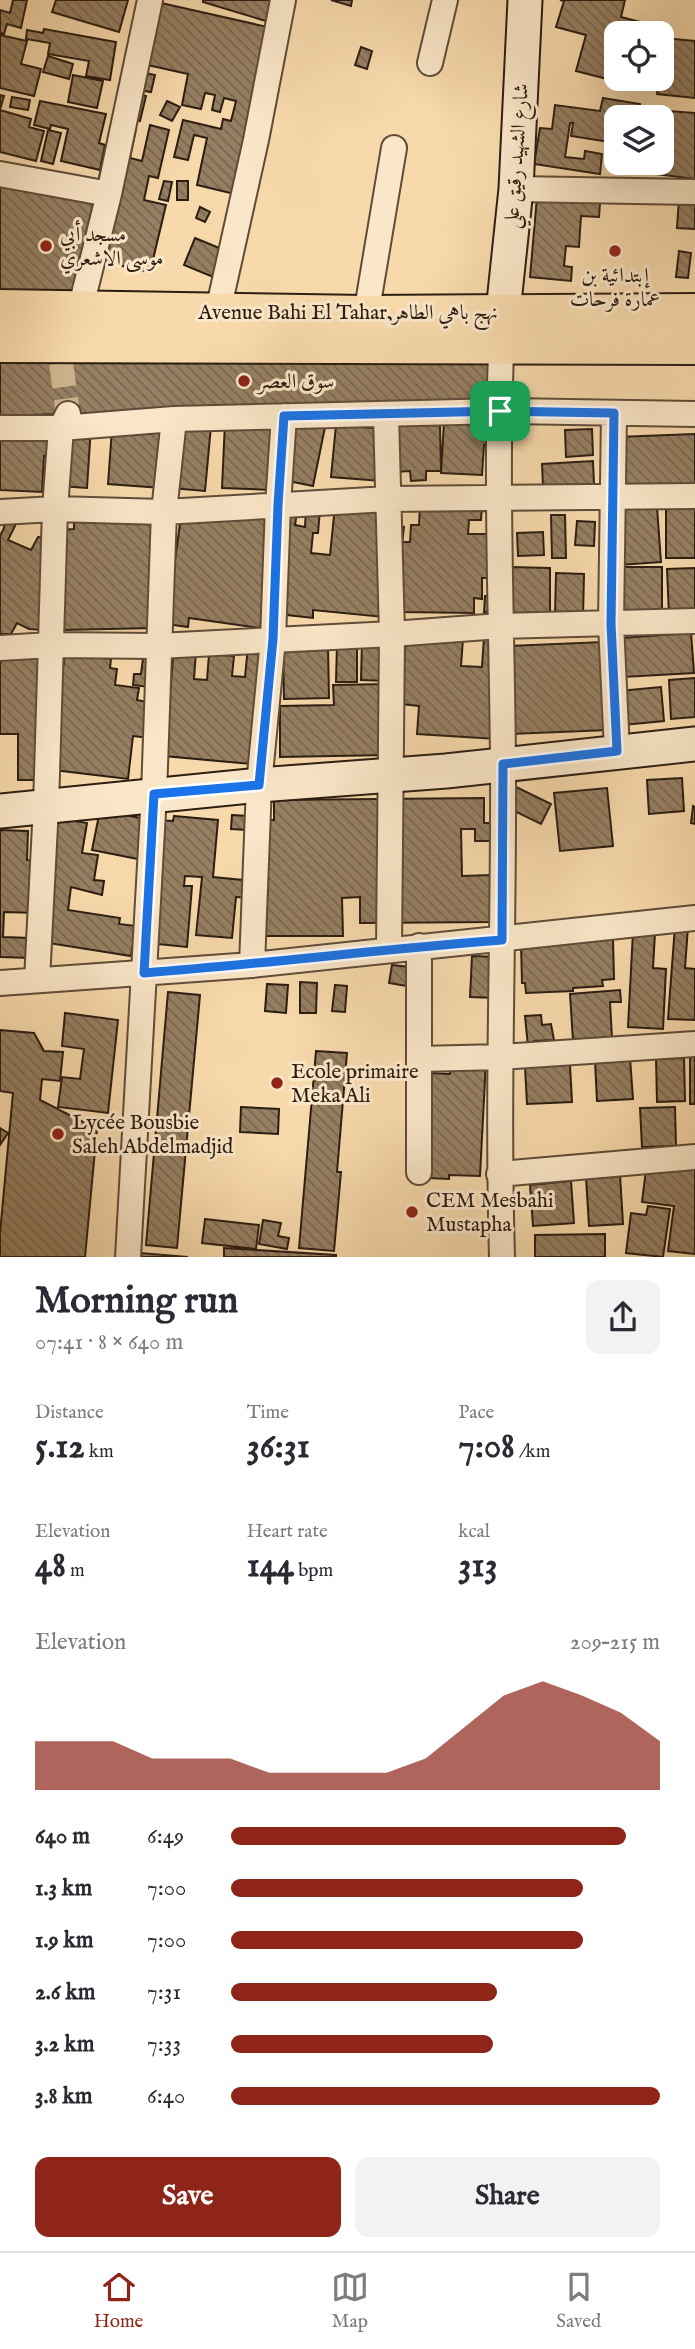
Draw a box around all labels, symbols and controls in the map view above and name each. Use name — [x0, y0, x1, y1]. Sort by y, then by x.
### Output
map controls — [604, 21, 674, 175]
button: locate — [604, 21, 674, 91]
street label: شارع الشهيد رقيق علي — [499, 82, 541, 230]
button: layers — [604, 105, 674, 175]
place label: مسجد أبي موسى الاشعري — [60, 219, 163, 274]
marker: مسجد أبي موسى الاشعري — [38, 238, 54, 254]
marker: إبتدائية بن عمارة فرحات — [607, 243, 623, 259]
place label: إبتدائية بن عمارة فرحات — [570, 263, 660, 314]
street label: Avenue Bahi El Tahar,نهج باهي الطاهر — [197, 300, 498, 331]
place label: سوق العصر — [256, 369, 334, 396]
marker: سوق العصر — [236, 373, 252, 389]
pin — [470, 381, 530, 441]
icon: arrive — [481, 392, 519, 430]
place label: Ecole primaire Meka Ali — [291, 1059, 419, 1110]
marker: Ecole primaire Meka Ali — [269, 1075, 285, 1091]
place label: Lycée Bousbie Saleh Abdelmadjid — [72, 1110, 234, 1161]
marker: Lycée Bousbie Saleh Abdelmadjid — [50, 1126, 66, 1142]
place label: CEM Mesbahi Mustapha — [426, 1188, 554, 1239]
marker: CEM Mesbahi Mustapha — [404, 1204, 420, 1220]
text: Morning run — [35, 1278, 238, 1326]
button: share — [586, 1280, 660, 1354]
text: 07:41 · 8 × 640 m — [35, 1328, 183, 1357]
text: Distance — [35, 1401, 104, 1425]
text: Time — [247, 1401, 289, 1425]
text: Pace — [458, 1401, 494, 1425]
text: 5.12 — [35, 1425, 85, 1470]
text: 36:31 — [247, 1425, 310, 1470]
text: 7:08 — [458, 1425, 515, 1470]
text: km — [85, 1440, 114, 1464]
text: /km — [515, 1440, 550, 1464]
text: Elevation — [35, 1520, 110, 1544]
text: Heart rate — [247, 1520, 328, 1544]
text: kcal — [458, 1520, 490, 1544]
text: 48 — [35, 1544, 66, 1589]
text: 144 — [247, 1544, 294, 1589]
text: 313 — [458, 1544, 498, 1589]
text: m — [66, 1559, 85, 1583]
text: bpm — [294, 1559, 333, 1583]
text: Elevation — [35, 1628, 126, 1657]
text: 209–215 m — [570, 1628, 660, 1657]
text: 640 m — [35, 1822, 90, 1851]
text: 6:49 — [147, 1822, 184, 1851]
text: 1.3 km — [35, 1874, 92, 1903]
text: 7:00 — [147, 1874, 186, 1903]
text: 1.9 km — [35, 1926, 94, 1955]
text: 7:00 — [147, 1926, 186, 1955]
text: 2.6 km — [35, 1978, 96, 2007]
text: 7:31 — [147, 1978, 181, 2007]
text: 3.2 km — [35, 2030, 94, 2059]
text: 7:33 — [147, 2030, 181, 2059]
text: 3.8 km — [35, 2082, 93, 2111]
text: 6:40 — [147, 2082, 185, 2111]
button: Save — [35, 2157, 341, 2237]
button: Share — [355, 2157, 660, 2237]
tab: Home — [94, 2268, 143, 2334]
tab: Map — [331, 2268, 369, 2334]
tab: Saved — [556, 2268, 601, 2334]

